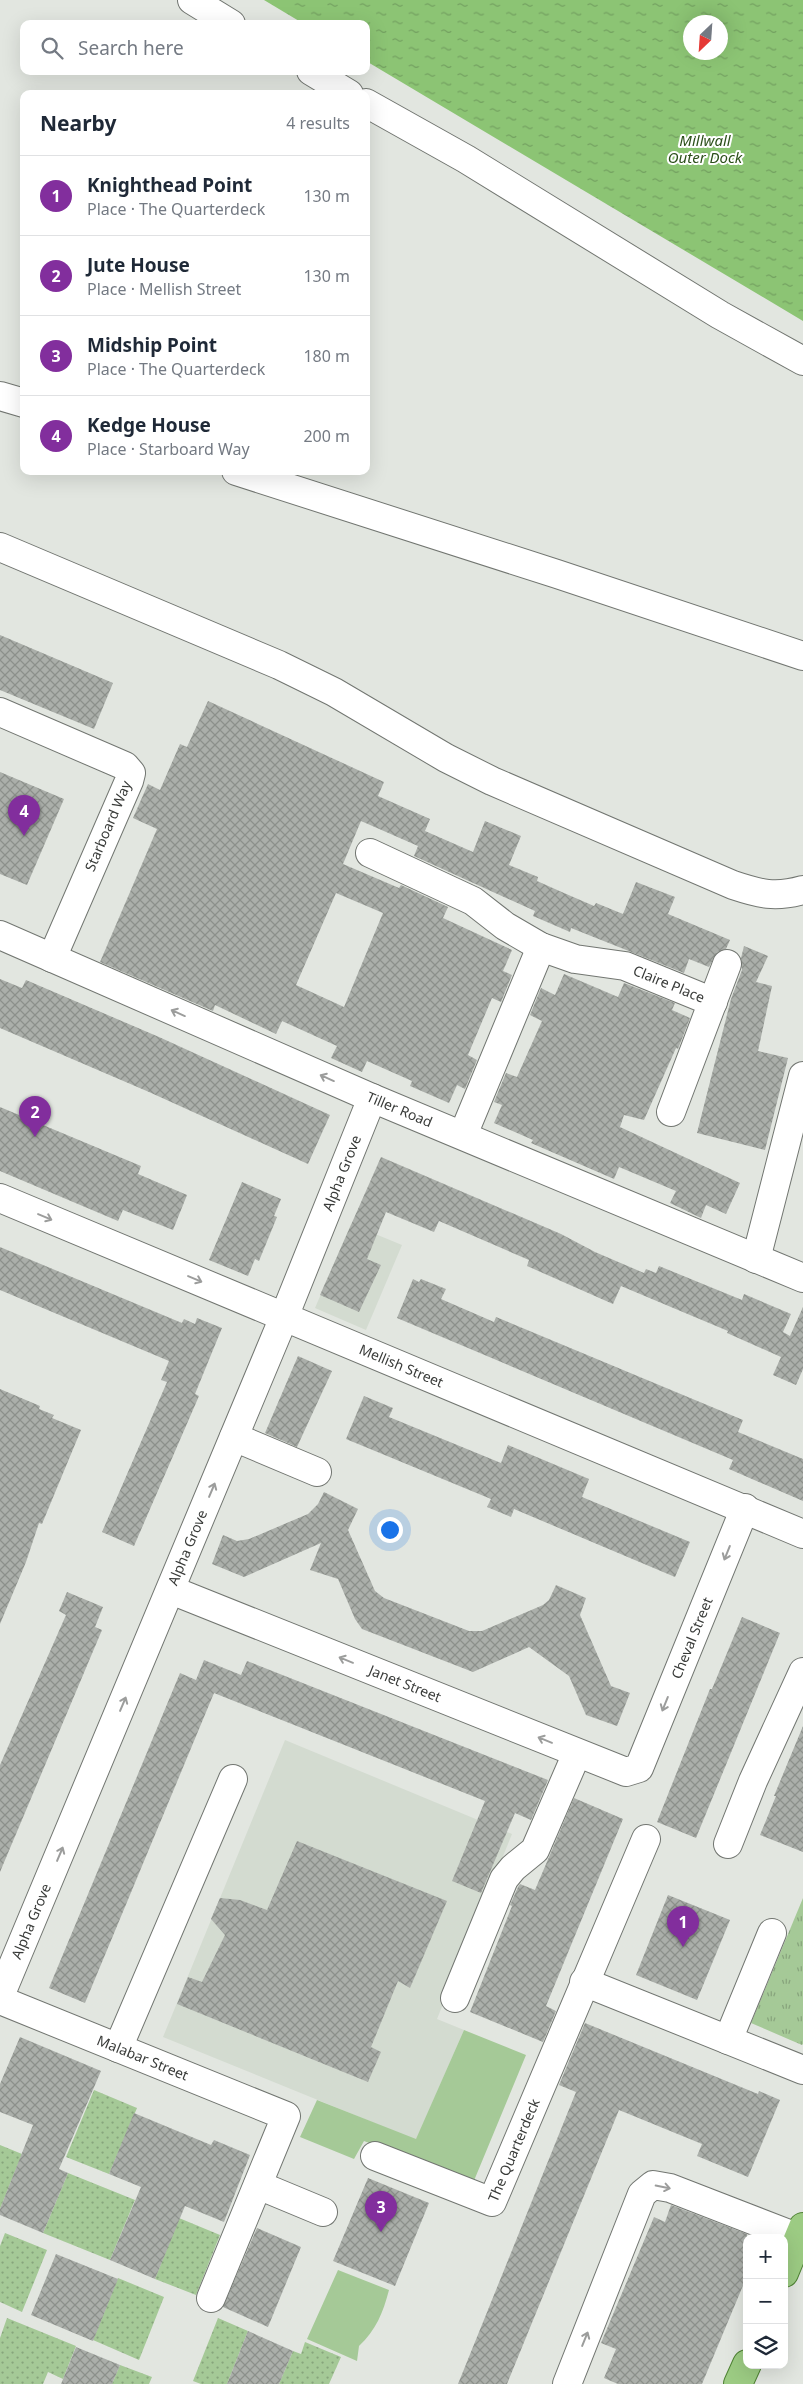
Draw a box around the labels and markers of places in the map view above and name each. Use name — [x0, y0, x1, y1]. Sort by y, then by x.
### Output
pin: 4 — [8, 795, 40, 836]
pin: 2 — [19, 1096, 51, 1137]
pin: 1 — [667, 1906, 699, 1947]
pin: 3 — [365, 2191, 397, 2232]

